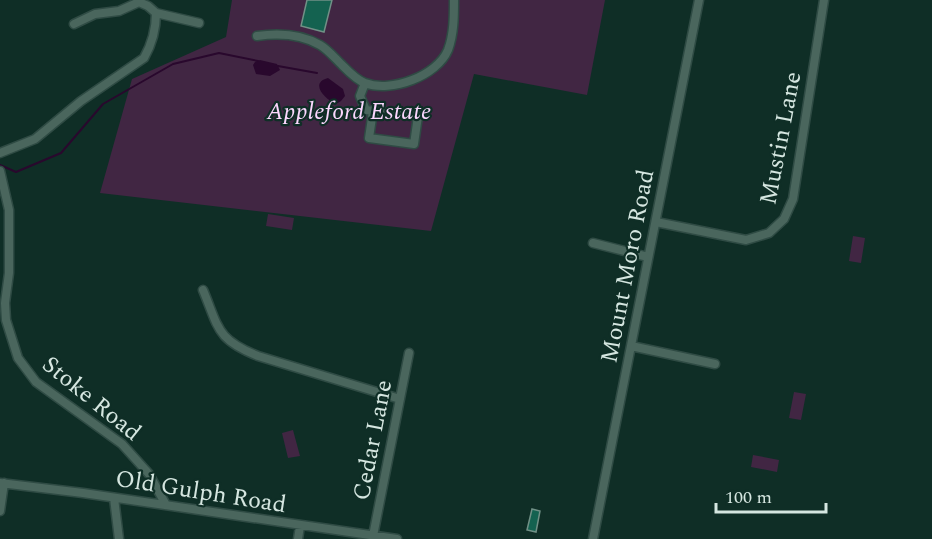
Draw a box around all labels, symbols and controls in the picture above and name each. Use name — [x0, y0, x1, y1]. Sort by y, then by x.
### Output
street label: Mustin Lane — [750, 68, 812, 208]
park label: Appleford Estate — [266, 94, 431, 130]
street label: Mount Moro Road — [592, 166, 664, 366]
street label: Stoke Road — [34, 347, 149, 450]
street label: Cedar Lane — [344, 377, 402, 504]
street label: Old Gulph Road — [113, 461, 289, 523]
scale bar — [716, 476, 826, 514]
text: 100 m — [725, 484, 772, 511]

